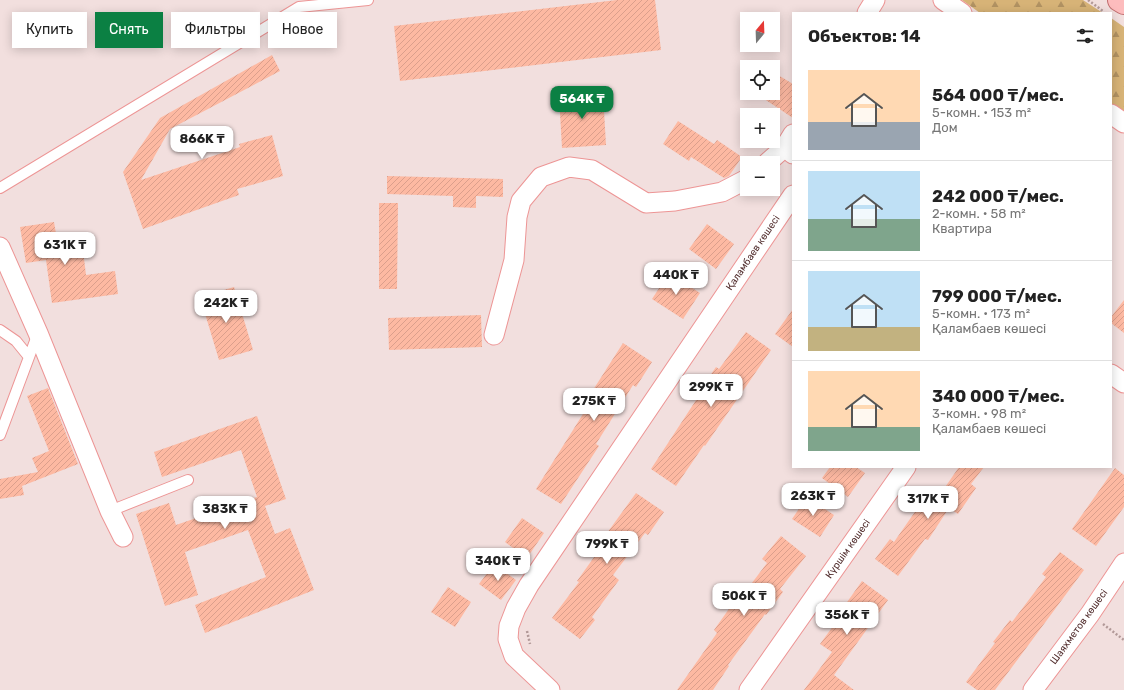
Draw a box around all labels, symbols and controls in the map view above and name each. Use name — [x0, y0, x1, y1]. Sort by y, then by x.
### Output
chip: Купить — [12, 12, 87, 48]
chip: Снять — [95, 12, 163, 48]
chip: Фильтры — [171, 12, 260, 48]
chip: Новое — [268, 12, 337, 48]
north arrow — [740, 12, 780, 52]
map controls — [740, 12, 780, 196]
icon: filters — [1074, 25, 1096, 47]
text: Объектов: 14 — [808, 26, 921, 46]
button: locate — [740, 60, 780, 100]
text: 564 000 ₸/мес. — [932, 85, 1064, 105]
pin: 564K ₸ — [549, 86, 615, 120]
icon: home — [840, 86, 888, 134]
text: 564K ₸ — [559, 91, 605, 106]
text: 5-комн. · 153 m² — [932, 105, 1031, 120]
button: + — [740, 108, 780, 148]
text: Дом — [932, 120, 958, 135]
pin: 866K ₸ — [169, 126, 235, 160]
text: 866K ₸ — [179, 131, 225, 146]
button: − — [740, 156, 780, 196]
text: 242 000 ₸/мес. — [932, 186, 1064, 206]
icon: home — [840, 187, 888, 235]
text: 2-комн. · 58 m² — [932, 206, 1026, 221]
street label: Қаламбаев көшесі — [723, 213, 783, 293]
text: Квартира — [932, 221, 992, 236]
pin: 631K ₸ — [32, 232, 98, 266]
text: 631K ₸ — [44, 237, 86, 252]
pin: 440K ₸ — [643, 262, 709, 296]
text: 440K ₸ — [653, 267, 699, 282]
text: 799 000 ₸/мес. — [932, 286, 1062, 306]
icon: home — [840, 287, 888, 335]
pin: 242K ₸ — [193, 290, 259, 324]
text: 242K ₸ — [203, 295, 249, 310]
text: 5-комн. · 173 m² — [932, 306, 1030, 321]
text: Қаламбаев көшесі — [932, 321, 1046, 336]
pin: 299K ₸ — [678, 374, 744, 408]
text: 299K ₸ — [689, 379, 733, 394]
text: 340 000 ₸/мес. — [932, 386, 1065, 406]
icon: home — [840, 387, 888, 435]
pin: 275K ₸ — [561, 388, 627, 422]
text: 275K ₸ — [572, 393, 616, 408]
text: 3-комн. · 98 m² — [932, 406, 1026, 421]
text: Қаламбаев көшесі — [932, 421, 1046, 436]
pin: 263K ₸ — [780, 483, 846, 517]
pin: 317K ₸ — [895, 486, 961, 520]
text: 263K ₸ — [791, 488, 836, 503]
text: 317K ₸ — [907, 491, 949, 506]
pin: 383K ₸ — [192, 496, 258, 530]
text: 383K ₸ — [202, 501, 248, 516]
street label: Күршім көшесі — [823, 517, 873, 581]
pin: 799K ₸ — [574, 531, 640, 565]
text: 799K ₸ — [585, 536, 629, 551]
pin: 340K ₸ — [465, 548, 531, 582]
text: 340K ₸ — [475, 553, 521, 568]
pin: 506K ₸ — [711, 583, 777, 617]
street label: Шаяхметов көшесі — [1048, 587, 1110, 667]
text: 506K ₸ — [721, 588, 767, 603]
pin: 356K ₸ — [814, 602, 880, 636]
text: 356K ₸ — [825, 607, 869, 622]

